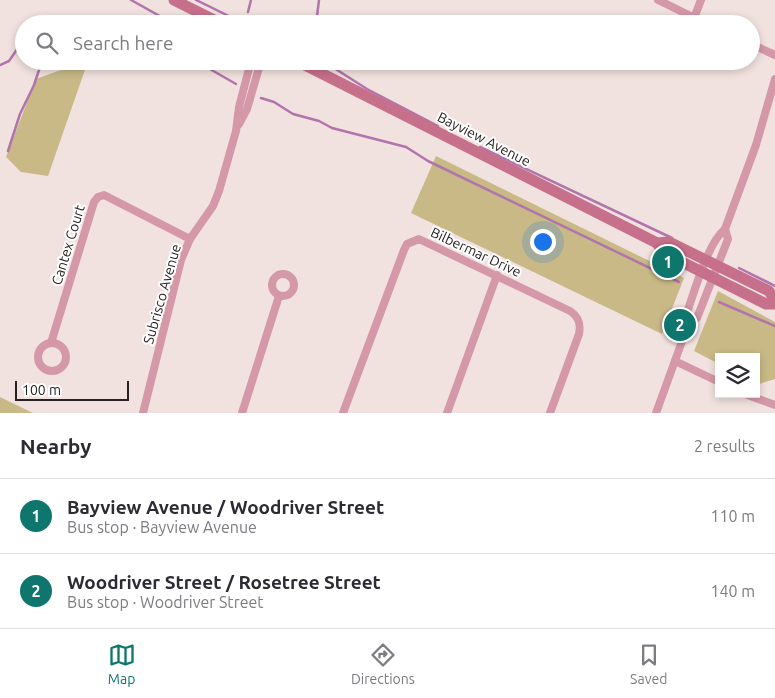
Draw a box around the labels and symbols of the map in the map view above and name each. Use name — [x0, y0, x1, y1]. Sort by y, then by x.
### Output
street label: Bayview Avenue — [435, 109, 533, 169]
street label: Cantex Court — [48, 203, 88, 287]
street label: Bilbermar Drive — [428, 224, 524, 280]
your location — [530, 229, 556, 255]
street label: Subrisco Avenue — [140, 242, 184, 346]
pin: 1 — [652, 243, 684, 281]
pin: 2 — [664, 306, 696, 344]
scale bar — [15, 378, 129, 401]

